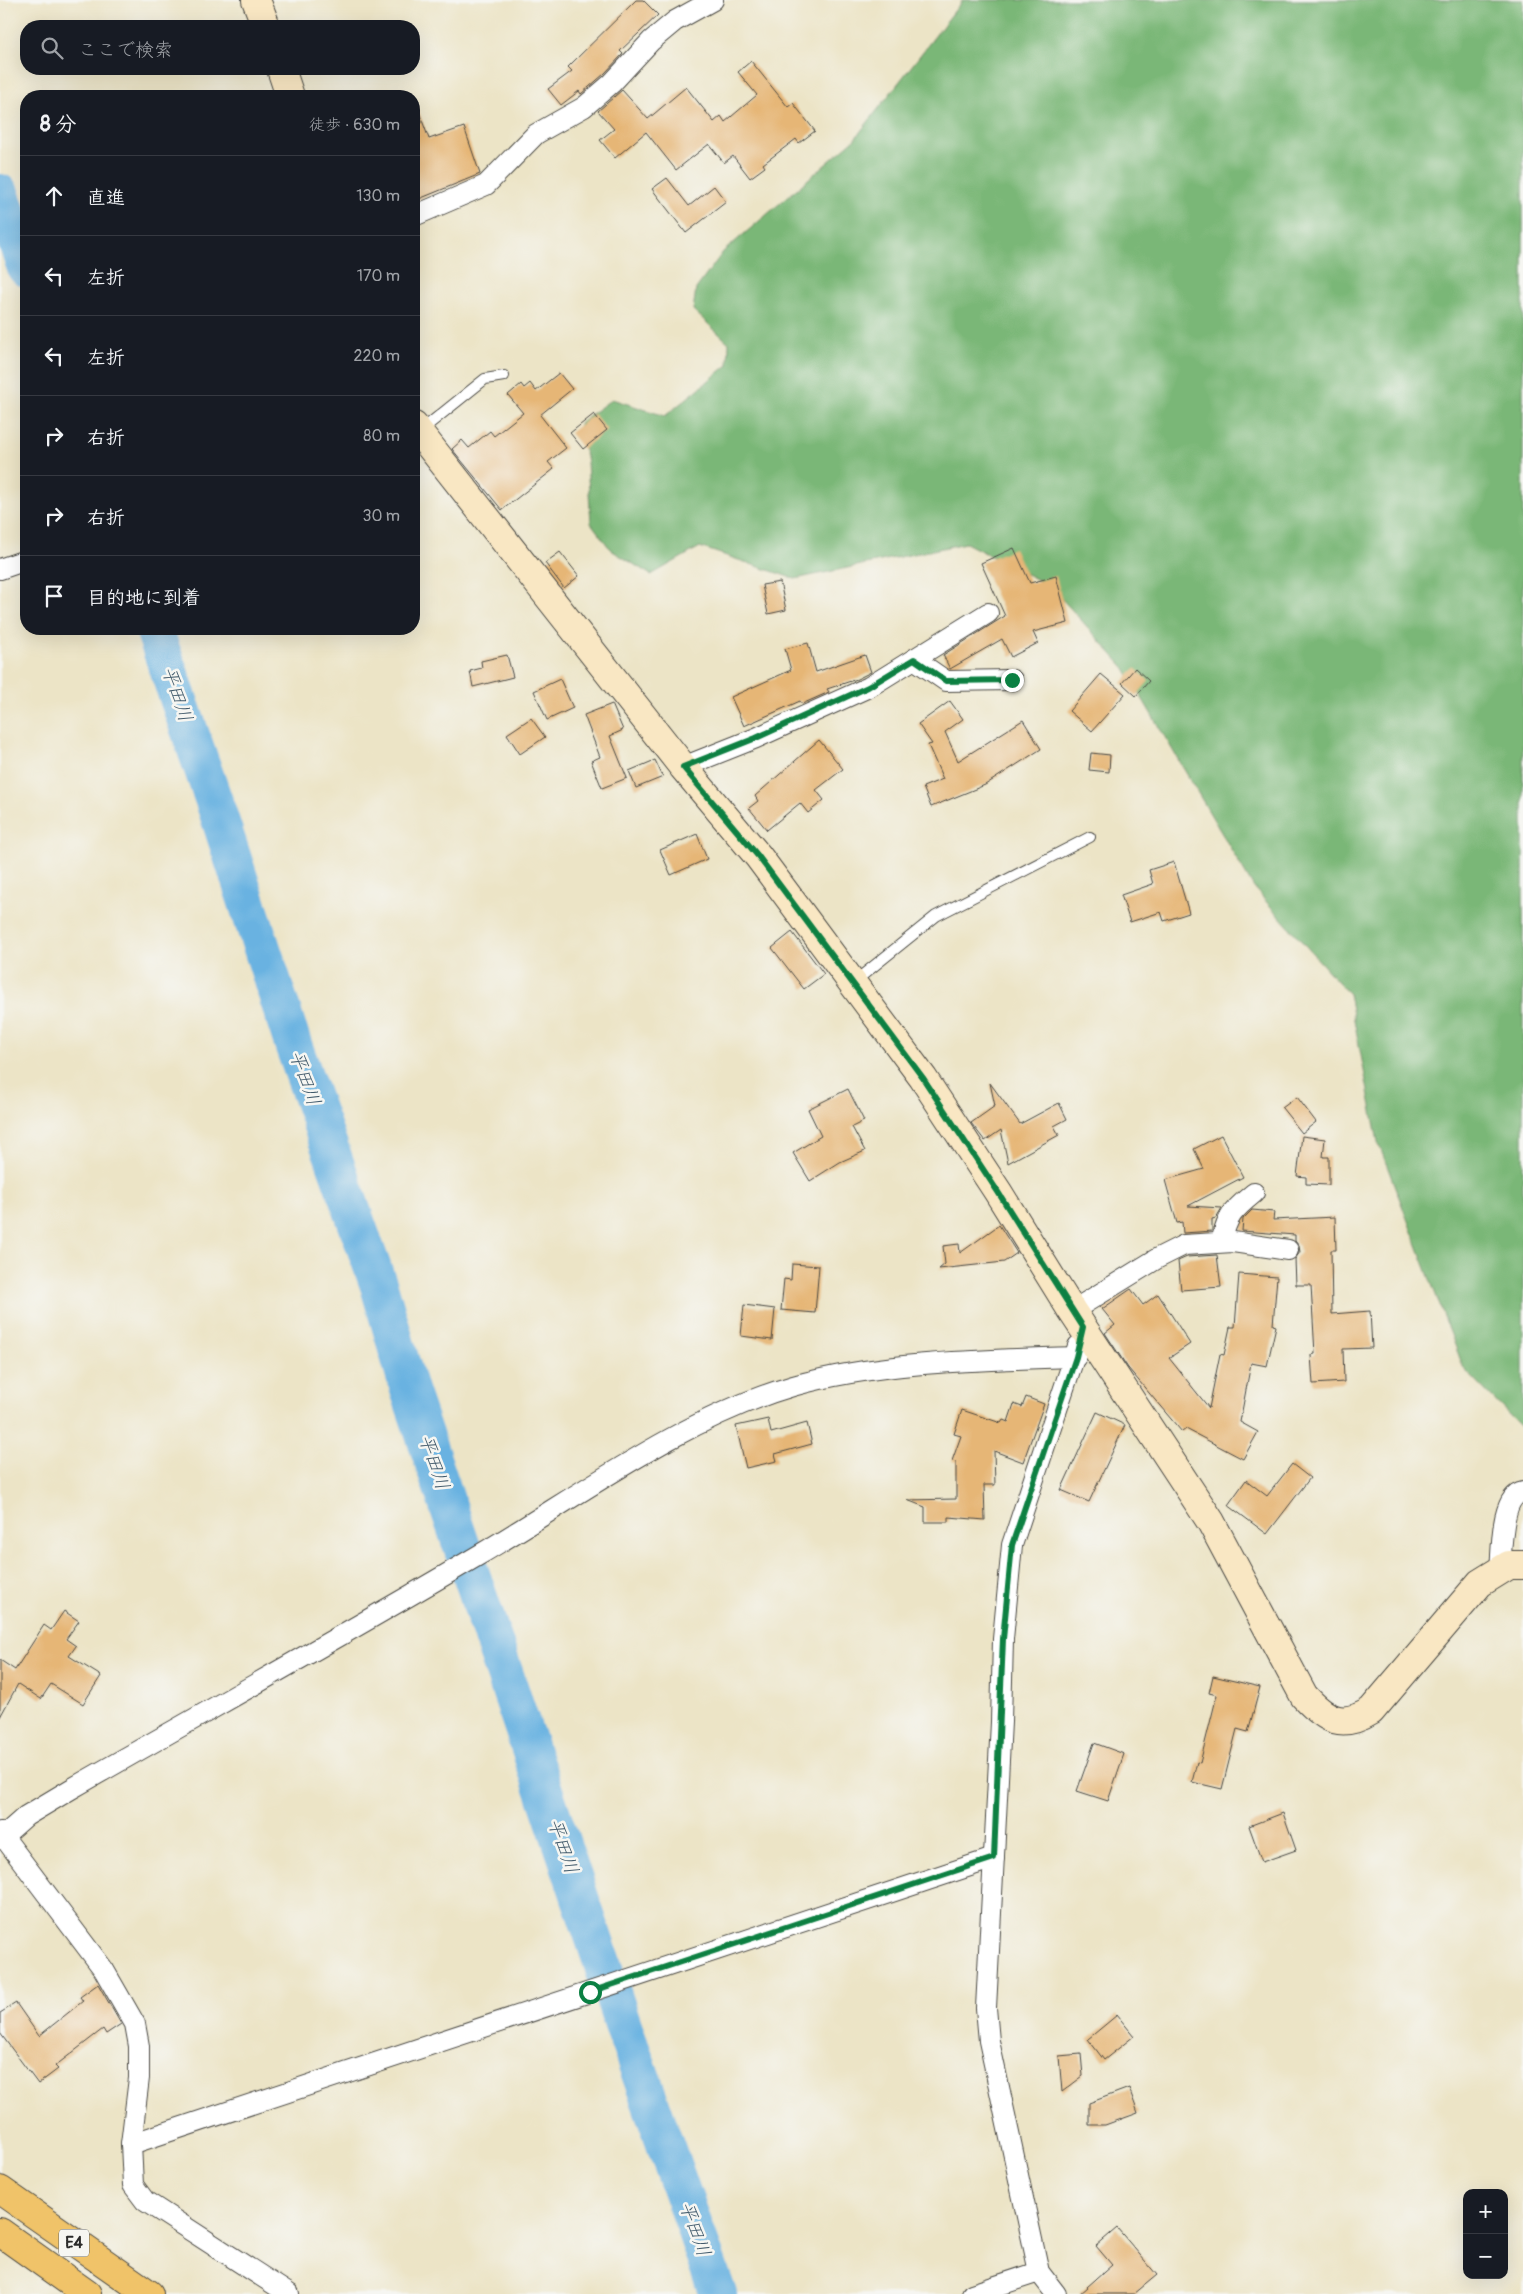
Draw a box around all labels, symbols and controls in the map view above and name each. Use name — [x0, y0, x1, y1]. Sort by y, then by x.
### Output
search box — [20, 20, 420, 75]
icon: search — [38, 34, 66, 62]
text: ここで検索 — [78, 38, 173, 62]
text: 8 分 — [40, 111, 76, 138]
text: 徒歩 · 630 m — [309, 115, 400, 135]
icon: ahead — [40, 182, 68, 210]
text: 直進 — [87, 186, 125, 210]
text: 130 m — [356, 186, 400, 206]
icon: left — [40, 262, 68, 290]
text: 左折 — [87, 266, 125, 290]
text: 170 m — [357, 266, 400, 286]
icon: left — [40, 342, 68, 370]
text: 左折 — [87, 346, 125, 370]
text: 220 m — [354, 346, 400, 366]
icon: right — [40, 422, 68, 450]
text: 右折 — [87, 426, 125, 450]
text: 80 m — [363, 426, 400, 446]
icon: right — [40, 502, 68, 530]
text: 右折 — [87, 506, 125, 530]
text: 30 m — [362, 506, 400, 526]
icon: arrive — [40, 582, 68, 610]
text: 目的地に到着 — [87, 586, 201, 610]
water label: 平田川 — [156, 663, 198, 725]
route end — [1001, 669, 1024, 692]
water label: 平田川 — [284, 1047, 326, 1109]
water label: 平田川 — [413, 1431, 455, 1493]
water label: 平田川 — [542, 1815, 584, 1877]
route start — [579, 1981, 602, 2004]
map controls — [1463, 2189, 1508, 2279]
button: + — [1463, 2189, 1508, 2234]
water label: 平田川 — [674, 2198, 716, 2260]
road number: E4 — [59, 2230, 89, 2256]
button: − — [1463, 2234, 1508, 2279]

